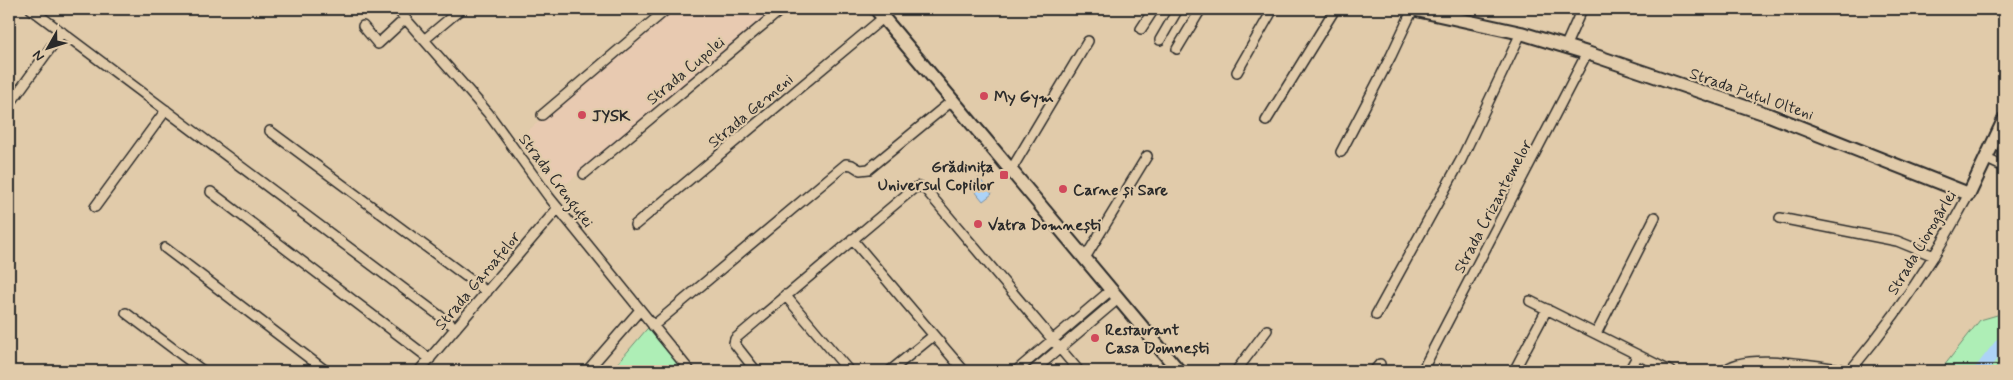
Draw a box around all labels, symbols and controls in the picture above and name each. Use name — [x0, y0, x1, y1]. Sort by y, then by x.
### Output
north arrow — [22, 22, 72, 72]
street label: Strada Cupolei — [642, 32, 730, 110]
text: N — [29, 46, 49, 65]
street label: Strada Puțul Olteni — [1687, 63, 1817, 126]
street label: Strada Gemeni — [704, 69, 798, 153]
place label: My Gym — [994, 87, 1054, 108]
marker: My Gym — [978, 90, 990, 102]
place label: JYSK — [592, 106, 631, 127]
marker: JYSK — [576, 109, 588, 121]
street label: Strada Crenguței — [513, 130, 598, 233]
street label: Strada Crizantemelor — [1449, 136, 1538, 277]
place label: Grădinița Universul Copiilor — [878, 157, 995, 196]
marker: Grădinița Universul Copiilor — [998, 169, 1010, 181]
place label: Carne și Sare — [1073, 180, 1168, 201]
marker: Carne și Sare — [1057, 183, 1069, 195]
street label: Strada Ciorogârlei — [1883, 186, 1962, 299]
place label: Vatra Domnești — [988, 215, 1101, 236]
marker: Vatra Domnești — [972, 218, 984, 230]
street label: Strada Garoafelor — [431, 227, 526, 335]
place label: Restaurant Casa Domnești — [1105, 320, 1209, 359]
marker: Restaurant Casa Domnești — [1089, 332, 1101, 344]

